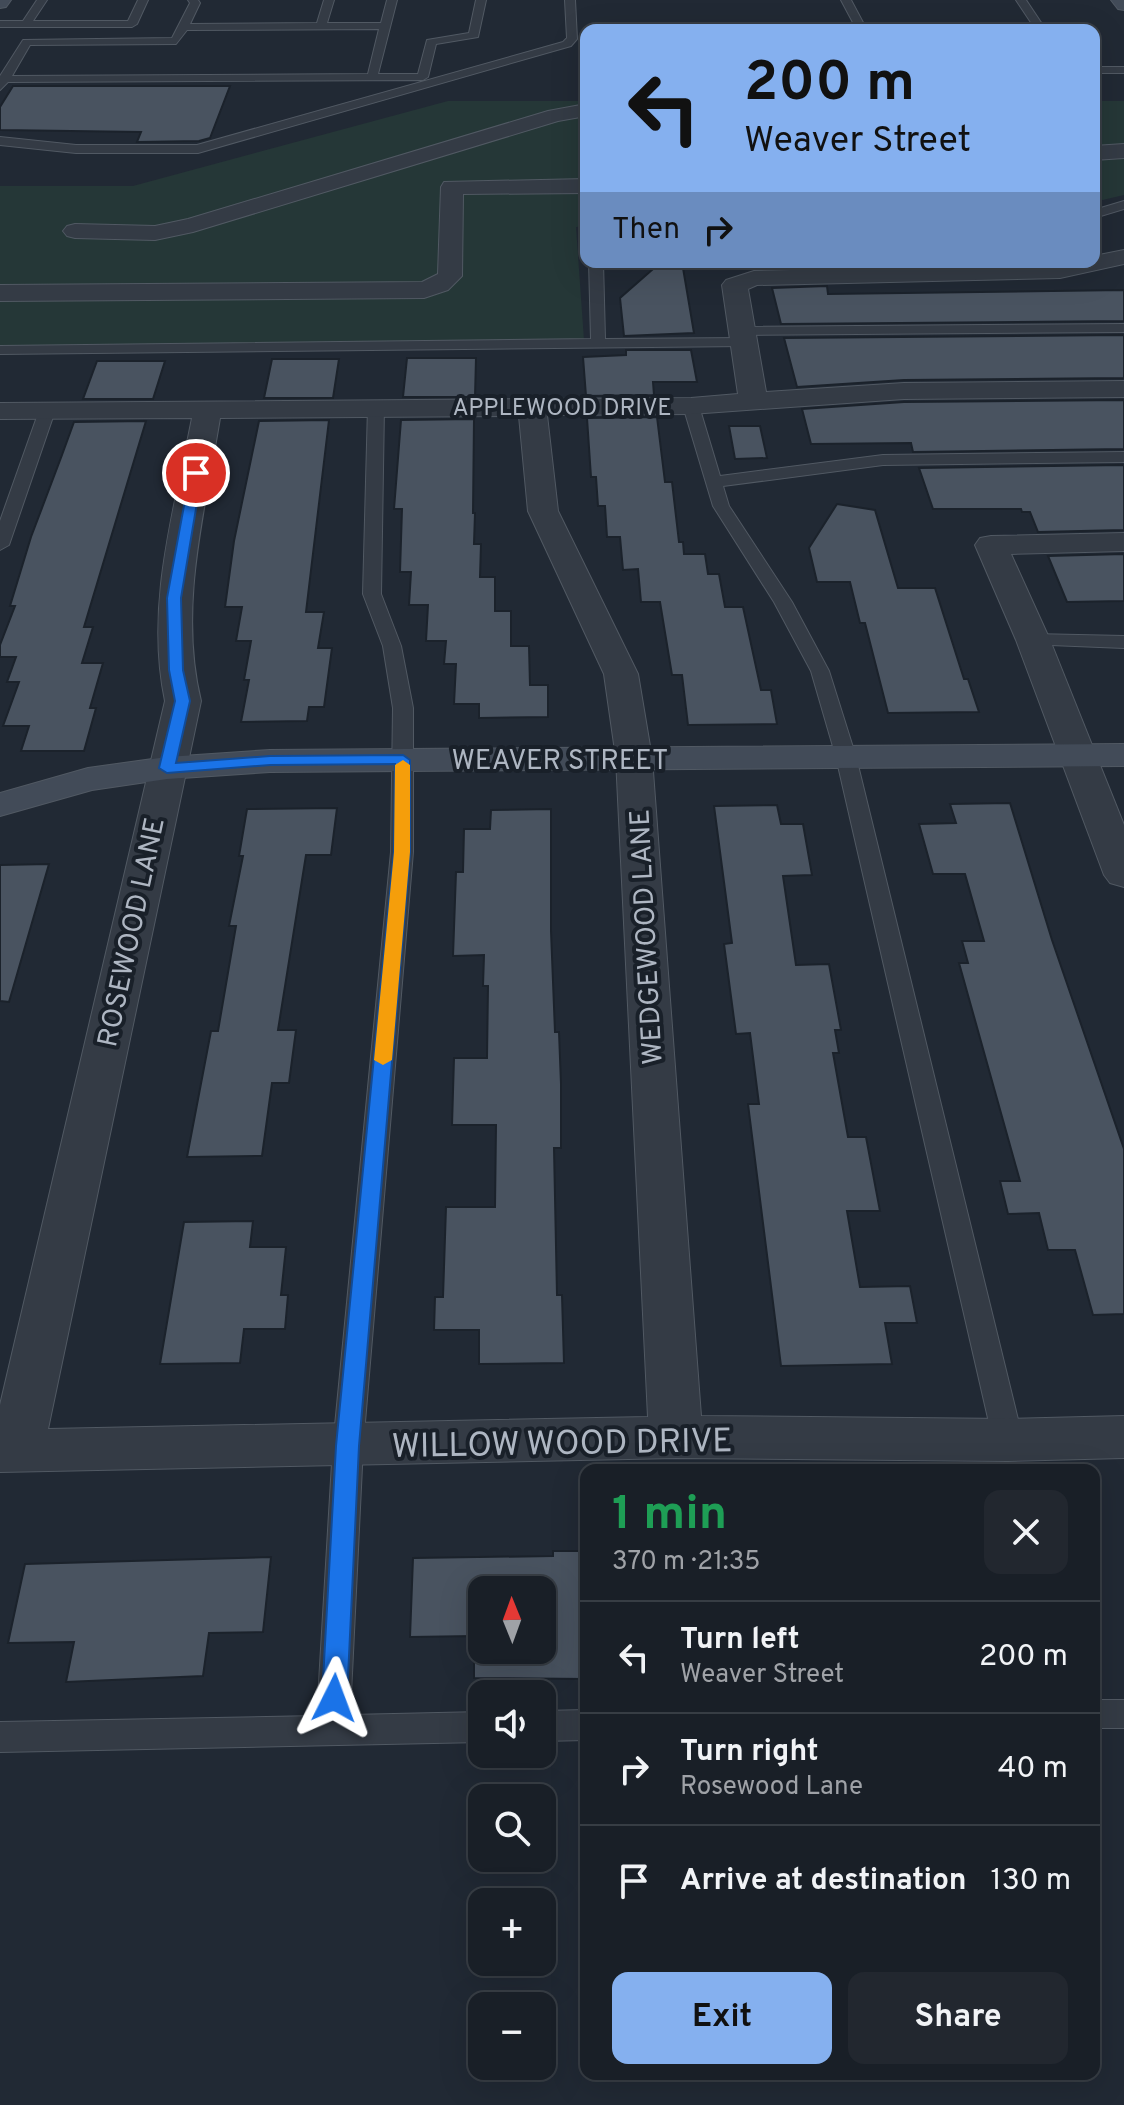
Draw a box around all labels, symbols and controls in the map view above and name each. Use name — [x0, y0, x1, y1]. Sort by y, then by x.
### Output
text: 200 m — [744, 50, 915, 120]
icon: left — [612, 56, 716, 160]
text: Weaver Street — [744, 119, 971, 165]
icon: right — [696, 208, 740, 252]
text: Then — [612, 212, 680, 249]
street label: APPLEWOOD DRIVE — [452, 394, 672, 424]
pin — [162, 439, 230, 507]
icon: arrive — [174, 451, 218, 495]
street label: WEAVER STREET — [452, 744, 668, 780]
street label: WEDGEWOOD LANE — [623, 808, 673, 1066]
street label: ROSEWOOD LANE — [91, 815, 175, 1051]
street label: WILLOW WOOD DRIVE — [391, 1421, 733, 1470]
text: 1 min — [612, 1486, 727, 1546]
button: close — [984, 1490, 1068, 1574]
text: 370 m · 21:35 — [612, 1546, 761, 1579]
north arrow — [468, 1576, 556, 1664]
map controls — [468, 1576, 556, 2080]
text: Turn left — [680, 1622, 800, 1659]
icon: left — [612, 1635, 656, 1679]
text: 200 m — [979, 1639, 1068, 1676]
position arrow — [292, 1656, 376, 1740]
text: Weaver Street — [680, 1659, 844, 1692]
button: sound — [468, 1680, 556, 1768]
text: Turn right — [680, 1734, 818, 1771]
icon: right — [612, 1747, 656, 1791]
text: 40 m — [998, 1751, 1068, 1788]
text: Rosewood Lane — [680, 1771, 863, 1804]
button: search — [468, 1784, 556, 1872]
icon: arrive — [612, 1859, 656, 1903]
text: Arrive at destination — [680, 1863, 966, 1900]
text: 130 m — [990, 1863, 1071, 1900]
button: + — [468, 1888, 556, 1976]
button: Exit — [612, 1972, 832, 2064]
button: Share — [848, 1972, 1068, 2064]
button: − — [468, 1992, 556, 2080]

